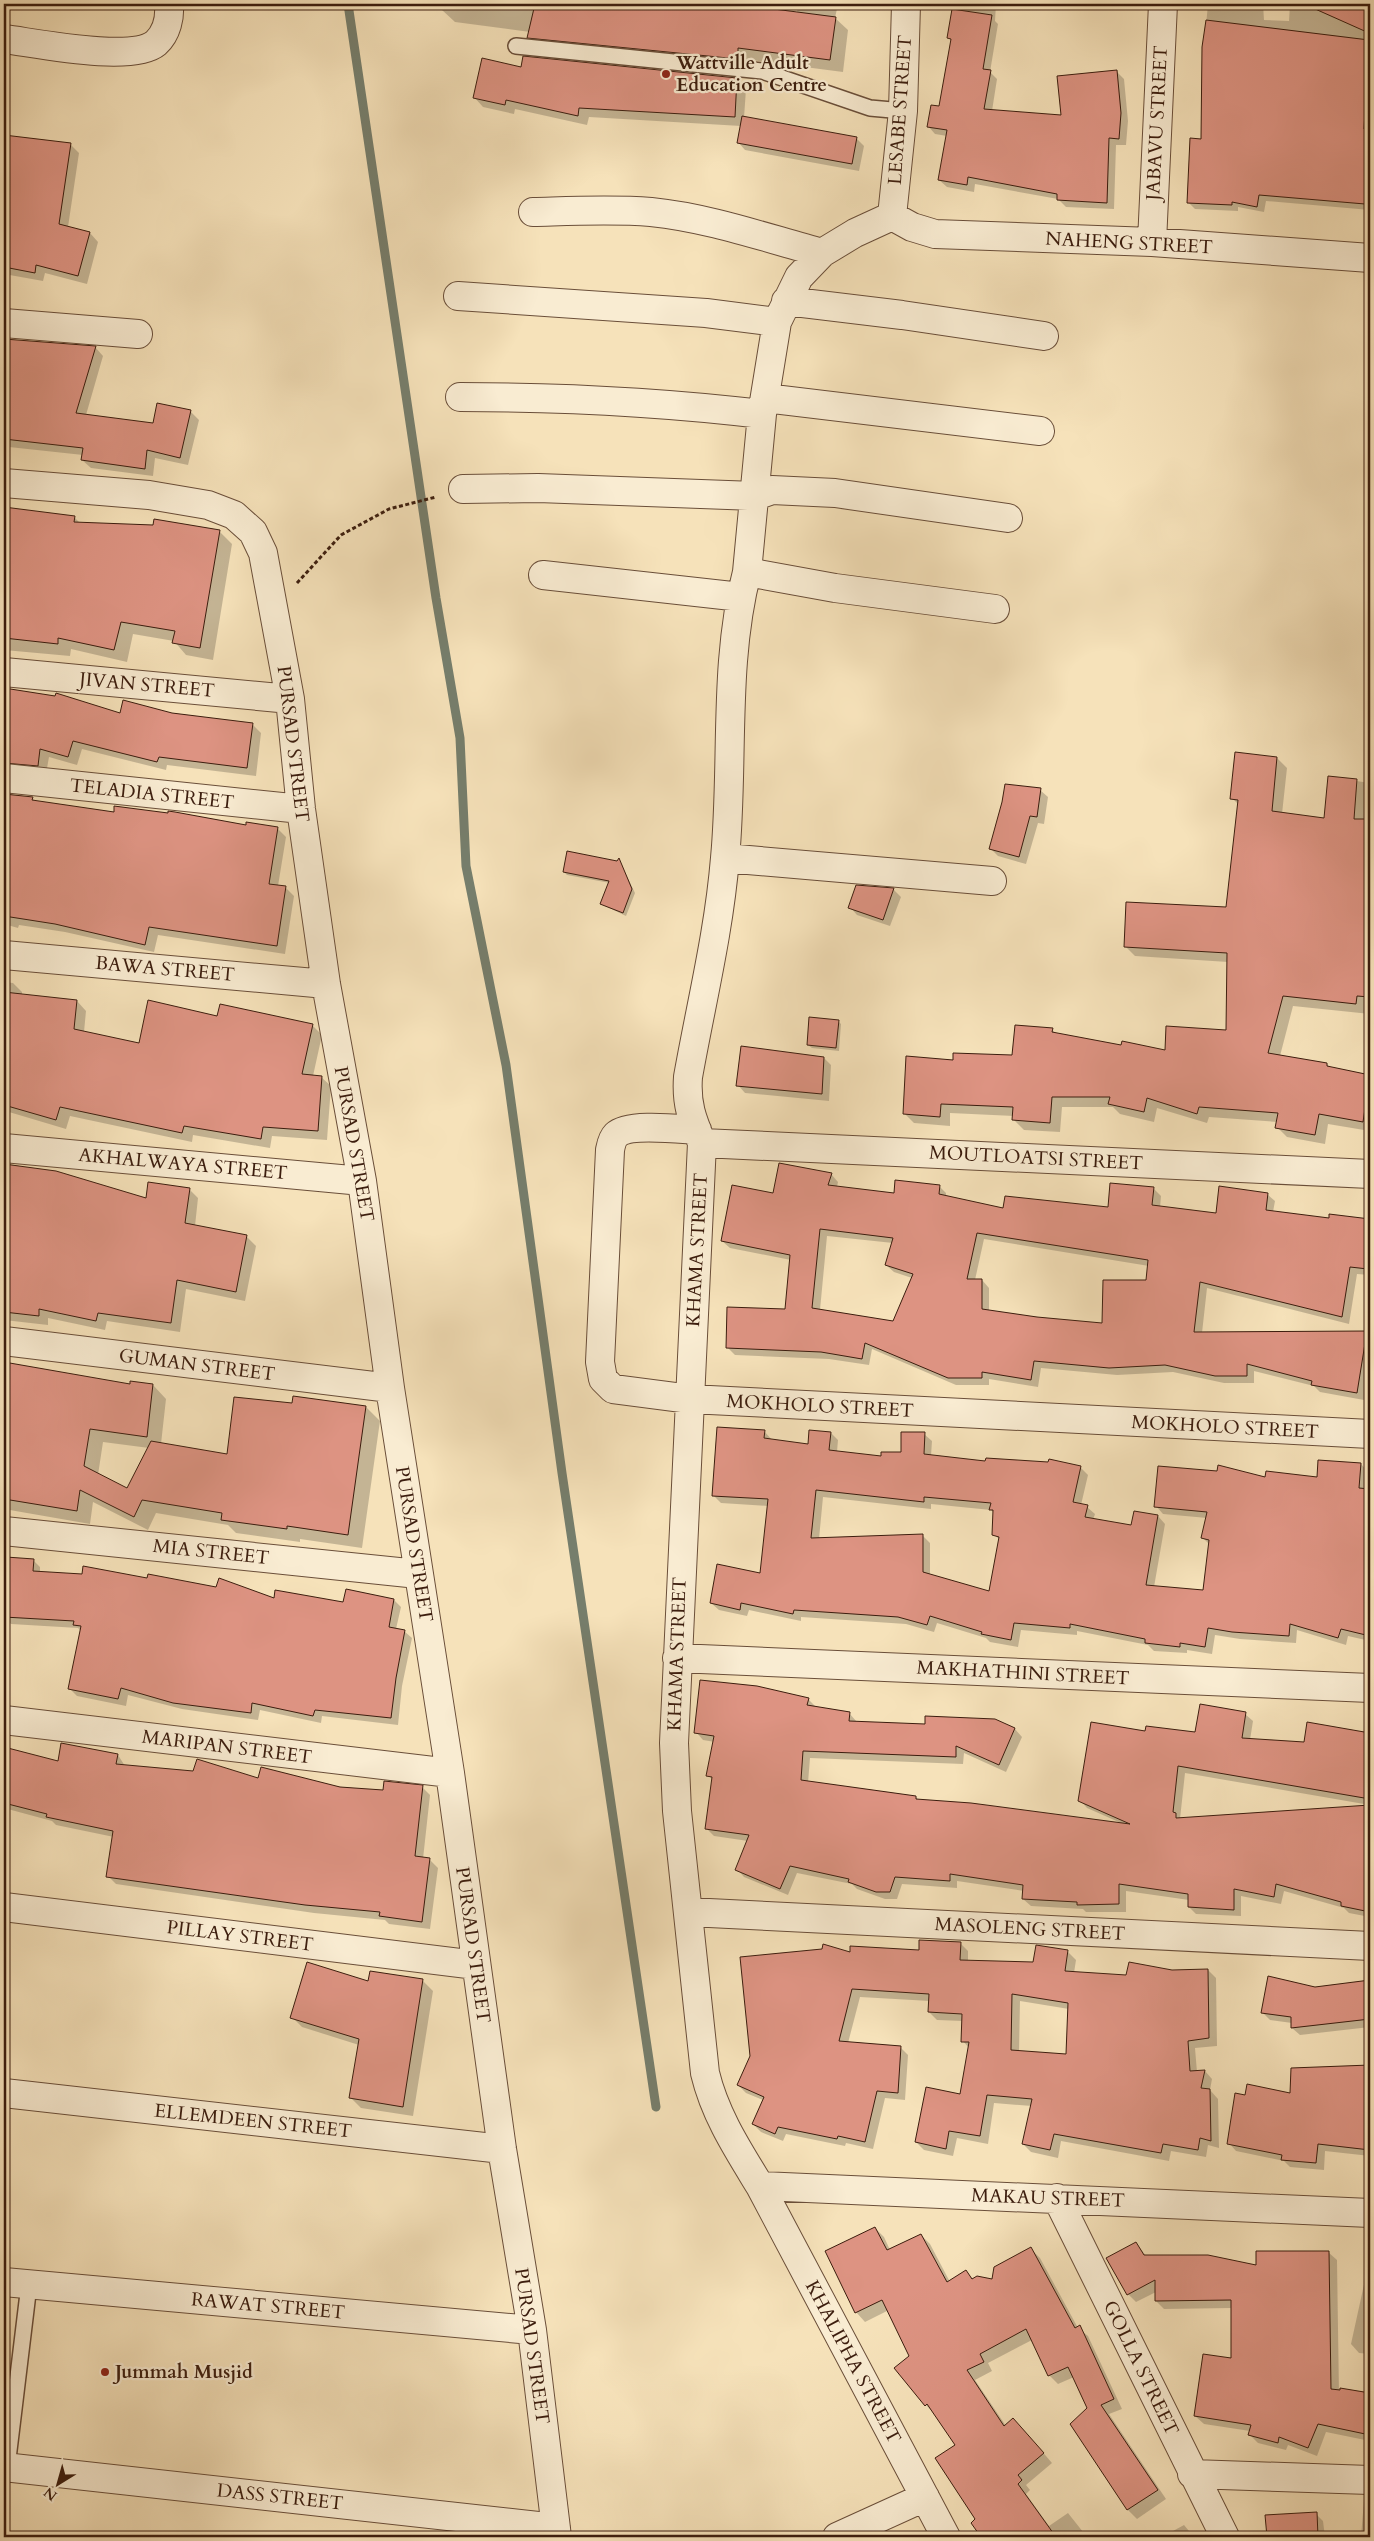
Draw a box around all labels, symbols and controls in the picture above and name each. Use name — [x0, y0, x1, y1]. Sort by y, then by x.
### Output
street label: LESABE STREET — [882, 34, 918, 186]
street label: JABAVU STREET — [1140, 45, 1174, 204]
place label: Wattville Adult Education Centre — [675, 50, 827, 98]
marker: Wattville Adult Education Centre — [660, 68, 672, 80]
street label: NAHENG STREET — [1045, 226, 1213, 260]
street label: PURSAD STREET — [270, 664, 316, 824]
street label: JIVAN STREET — [75, 666, 216, 704]
street label: TELADIA STREET — [68, 772, 236, 816]
street label: BAWA STREET — [94, 950, 236, 988]
street label: PURSAD STREET — [328, 1064, 380, 1224]
street label: MOUTLOATSI STREET — [928, 1139, 1144, 1177]
street label: AKHALWAYA STREET — [77, 1142, 289, 1186]
street label: KHAMA STREET — [680, 1172, 714, 1328]
street label: GUMAN STREET — [117, 1343, 277, 1387]
street label: MOKHOLO STREET — [726, 1388, 915, 1424]
street label: MOKHOLO STREET — [1131, 1409, 1320, 1445]
street label: PURSAD STREET — [389, 1464, 439, 1624]
street label: MIA STREET — [151, 1533, 271, 1571]
street label: KHAMA STREET — [661, 1576, 693, 1731]
street label: MAKHATHINI STREET — [916, 1654, 1130, 1692]
street label: MARIPAN STREET — [140, 1724, 314, 1770]
street label: PURSAD STREET — [449, 1865, 497, 2025]
street label: MASOLENG STREET — [934, 1911, 1126, 1947]
street label: PILLAY STREET — [165, 1914, 315, 1958]
street label: ELLEMDEEN STREET — [153, 2098, 353, 2144]
street label: MAKAU STREET — [971, 2182, 1125, 2214]
street label: PURSAD STREET — [508, 2266, 556, 2426]
street label: KHALIPHA STREET — [799, 2276, 907, 2448]
street label: RAWAT STREET — [190, 2286, 346, 2326]
street label: GOLLA STREET — [1097, 2296, 1185, 2440]
place label: Jummah Musjid — [112, 2359, 253, 2385]
marker: Jummah Musjid — [99, 2366, 111, 2378]
north arrow — [32, 2458, 82, 2508]
street label: DASS STREET — [215, 2477, 345, 2517]
text: N — [40, 2483, 61, 2505]

